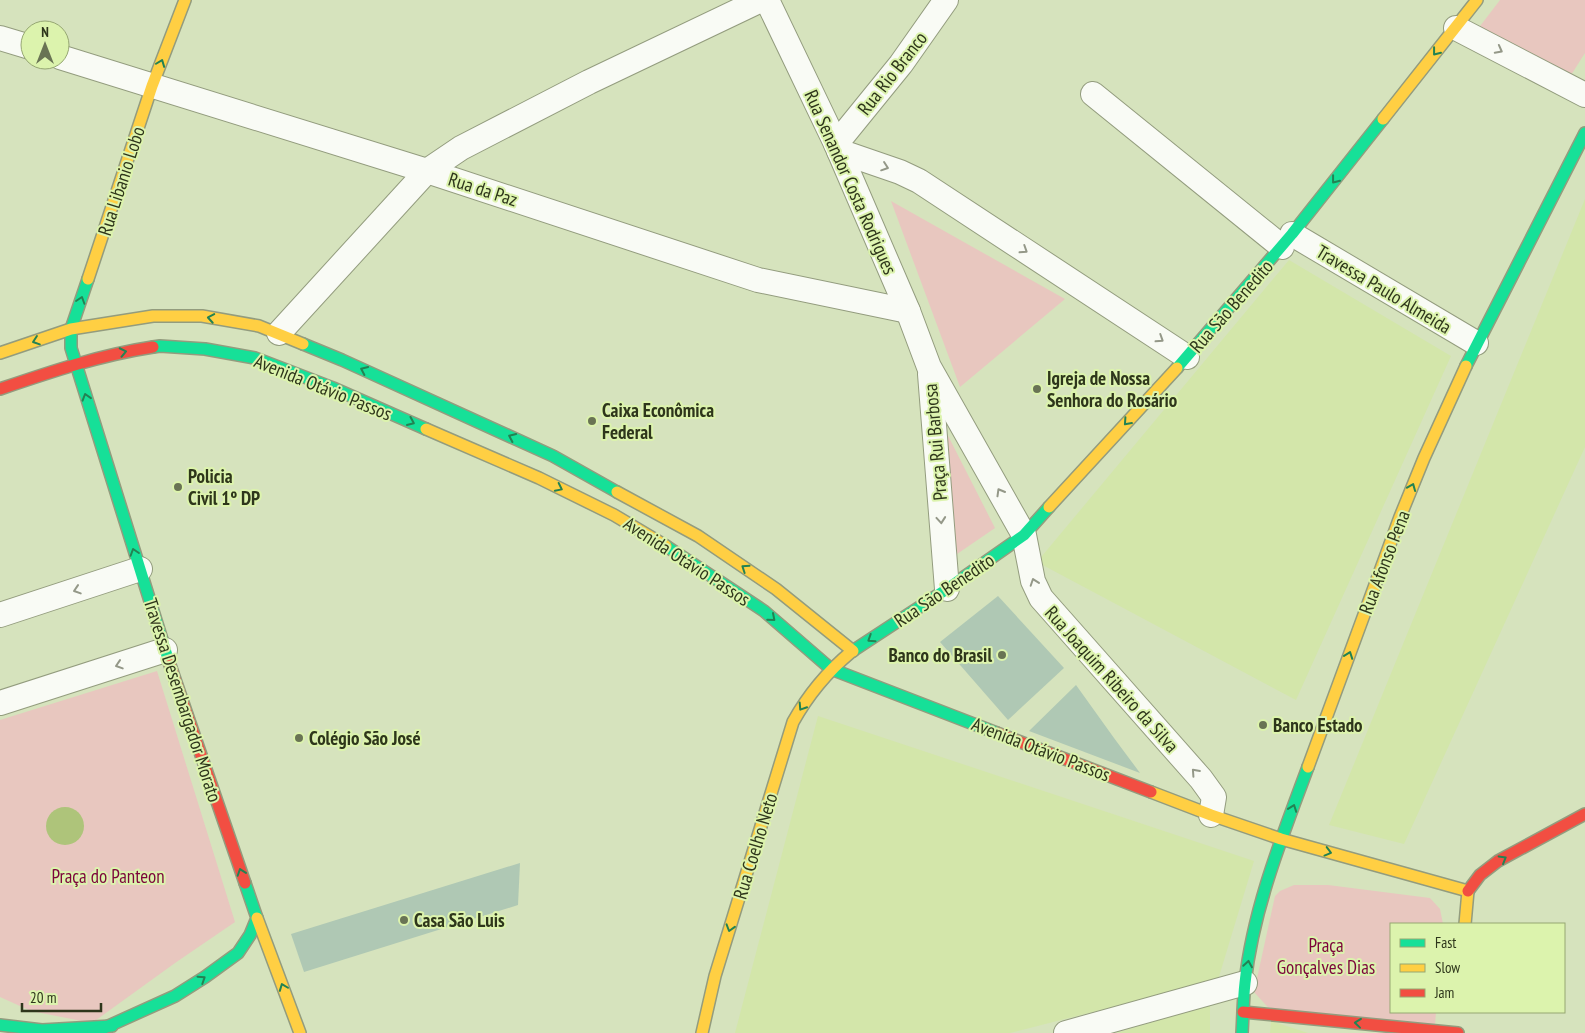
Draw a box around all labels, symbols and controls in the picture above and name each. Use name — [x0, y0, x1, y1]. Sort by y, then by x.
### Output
north arrow — [20, 20, 70, 70]
text: N — [41, 23, 49, 41]
street label: Rua Rio Branco — [852, 27, 932, 119]
one-way arrow — [1493, 44, 1502, 54]
one-way arrow — [1434, 46, 1442, 55]
one-way arrow — [155, 59, 165, 68]
street label: Rua Senandor Costa Rodrigues — [799, 86, 903, 278]
street label: Rua Libanio Lobo — [92, 123, 150, 239]
one-way arrow — [880, 161, 889, 171]
street label: Rua da Paz — [445, 167, 521, 211]
one-way arrow — [1333, 174, 1341, 183]
street label: Travessa Paulo Almeida — [1312, 239, 1456, 339]
one-way arrow — [1018, 244, 1028, 253]
street label: Rua São Benedito — [1184, 255, 1278, 357]
one-way arrow — [75, 296, 85, 305]
one-way arrow — [207, 313, 216, 323]
one-way arrow — [1154, 333, 1164, 342]
one-way arrow — [32, 335, 40, 345]
one-way arrow — [118, 347, 127, 358]
street label: Avenida Otávio Passos — [251, 349, 395, 425]
one-way arrow — [360, 365, 369, 376]
place label: Igreja de Nossa Senhora do Rosário — [1047, 366, 1177, 412]
street label: Praça Rui Barbosa — [918, 383, 952, 501]
marker: Igreja de Nossa Senhora do Rosário — [1031, 383, 1043, 395]
one-way arrow — [81, 393, 91, 401]
place label: Caixa Econômica Federal — [602, 398, 714, 444]
one-way arrow — [406, 415, 415, 426]
marker: Caixa Econômica Federal — [586, 415, 598, 427]
one-way arrow — [1124, 417, 1133, 426]
one-way arrow — [508, 433, 517, 444]
place label: Policia Civil 1º DP — [188, 464, 260, 510]
marker: Policia Civil 1º DP — [172, 481, 184, 493]
one-way arrow — [554, 482, 563, 492]
one-way arrow — [1406, 483, 1416, 492]
one-way arrow — [997, 489, 1007, 498]
street label: Rua Afonso Pena — [1353, 507, 1415, 617]
street label: Avenida Otávio Passos — [619, 511, 755, 611]
one-way arrow — [936, 517, 947, 525]
one-way arrow — [130, 548, 140, 556]
street label: Rua São Benedito — [889, 548, 999, 632]
one-way arrow — [741, 565, 751, 574]
one-way arrow — [1030, 578, 1040, 587]
one-way arrow — [73, 584, 82, 594]
street label: Travessa Desembargador Morato — [139, 595, 227, 805]
street label: Rua Joaquim Ribeiro da Silva — [1040, 601, 1184, 757]
one-way arrow — [767, 612, 776, 621]
one-way arrow — [867, 633, 877, 642]
place label: Banco do Brasil — [888, 643, 992, 667]
marker: Banco do Brasil — [996, 649, 1008, 661]
one-way arrow — [1343, 652, 1353, 660]
one-way arrow — [115, 659, 124, 669]
one-way arrow — [799, 702, 808, 711]
street label: Avenida Otávio Passos — [969, 712, 1113, 786]
place label: Banco Estado — [1273, 713, 1363, 737]
marker: Banco Estado — [1257, 719, 1269, 731]
place label: Colégio São José — [309, 726, 421, 750]
marker: Colégio São José — [293, 732, 305, 744]
one-way arrow — [1192, 769, 1201, 778]
street label: Rua Coelho Neto — [728, 790, 782, 902]
one-way arrow — [1287, 804, 1297, 813]
one-way arrow — [1323, 847, 1331, 857]
one-way arrow — [1498, 855, 1507, 865]
park label: Praça do Panteon — [51, 864, 165, 888]
one-way arrow — [237, 868, 247, 876]
place label: Casa São Luis — [414, 908, 505, 932]
marker: Casa São Luis — [398, 914, 410, 926]
one-way arrow — [725, 923, 735, 932]
legend — [1390, 923, 1565, 1013]
park label: Praça Gonçalves Dias — [1277, 933, 1375, 979]
text: Fast — [1435, 933, 1456, 952]
text: Slow — [1435, 958, 1460, 977]
one-way arrow — [1243, 960, 1253, 968]
one-way arrow — [196, 976, 205, 986]
scale bar — [22, 980, 101, 1012]
text: Jam — [1434, 983, 1454, 1002]
one-way arrow — [279, 984, 289, 992]
text: 20 m — [30, 988, 56, 1007]
one-way arrow — [1353, 1018, 1361, 1029]

